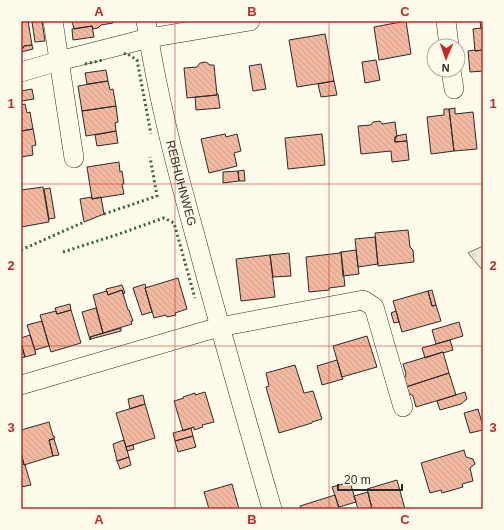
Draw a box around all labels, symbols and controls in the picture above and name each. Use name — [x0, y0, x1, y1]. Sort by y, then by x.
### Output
text: A — [94, 4, 104, 19]
text: B — [247, 4, 257, 19]
text: C — [400, 4, 410, 19]
north arrow — [426, 38, 466, 78]
text: N — [441, 62, 450, 74]
text: 1 — [7, 96, 15, 111]
text: 1 — [489, 96, 497, 111]
street label: REBHUHNWEG — [163, 139, 199, 228]
text: 2 — [7, 258, 15, 273]
text: 2 — [489, 258, 497, 273]
text: 3 — [7, 420, 15, 435]
text: 3 — [489, 420, 497, 435]
scale bar — [338, 466, 402, 492]
text: 20 m — [344, 473, 371, 487]
text: A — [94, 512, 104, 527]
text: B — [247, 512, 257, 527]
text: C — [400, 512, 410, 527]

